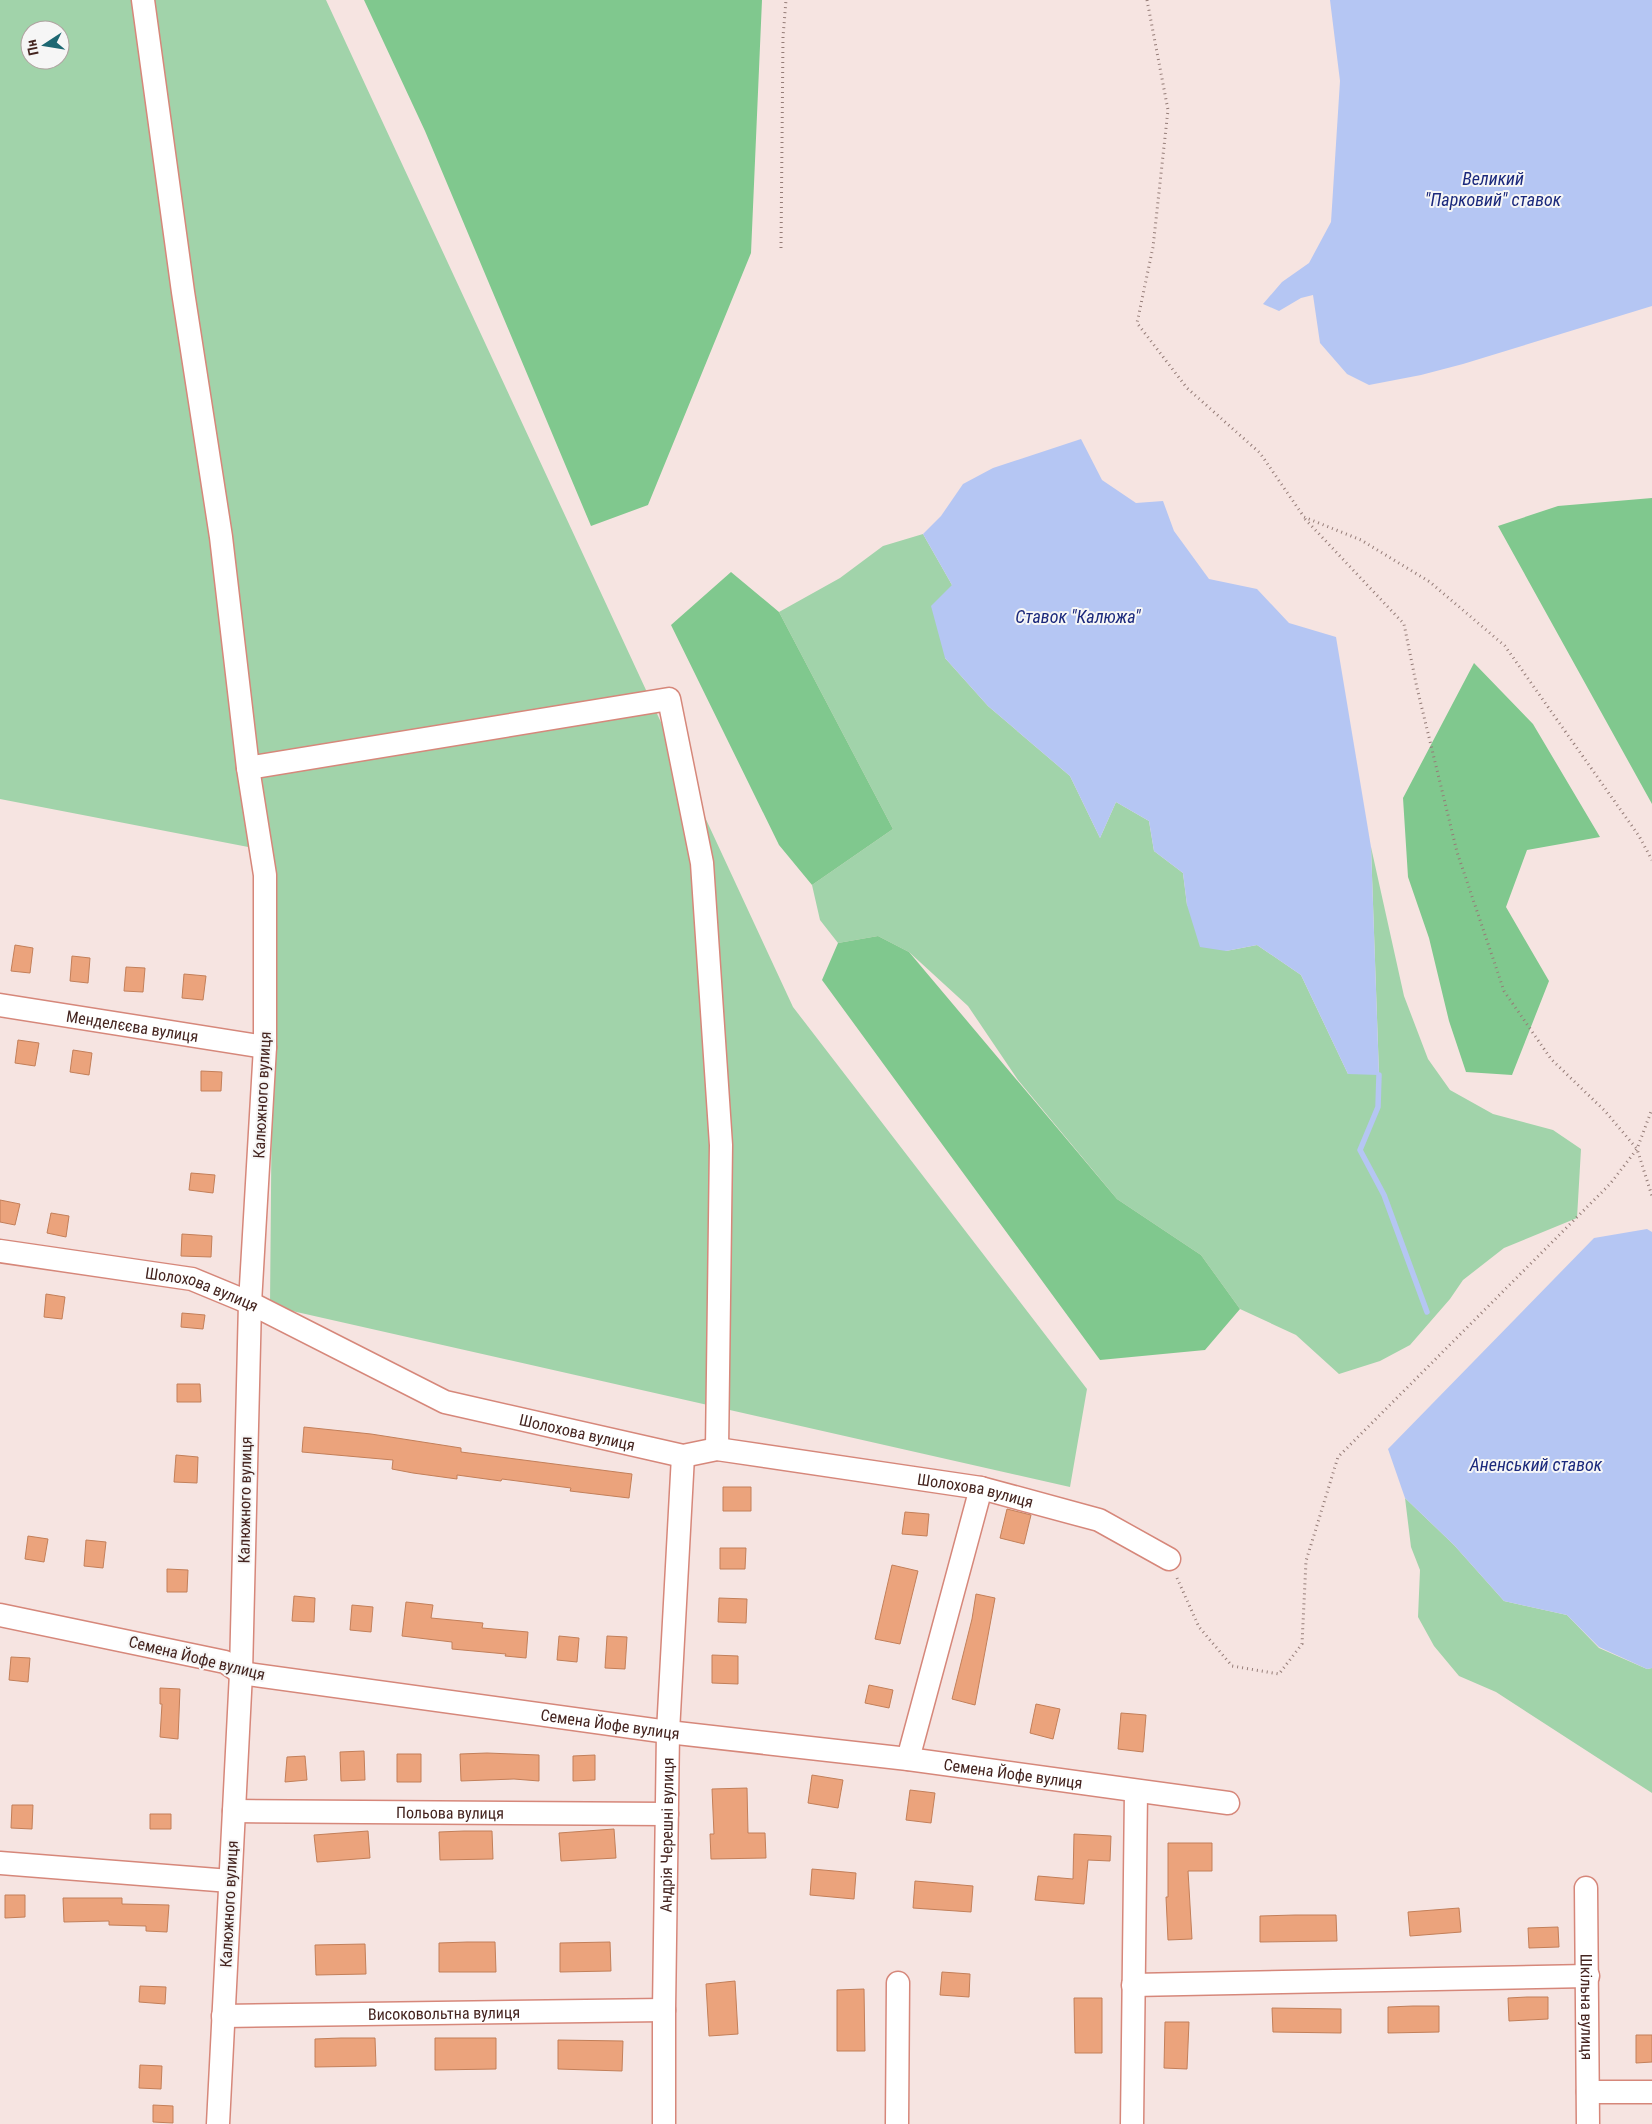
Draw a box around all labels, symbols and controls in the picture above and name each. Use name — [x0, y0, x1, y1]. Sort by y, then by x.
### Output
north arrow — [20, 20, 70, 70]
text: Пн — [23, 38, 42, 57]
water label: Великий "Парковий" ставок — [1425, 168, 1562, 210]
water label: Ставок "Калюжа" — [1015, 606, 1141, 627]
street label: Менделєєва вулиця — [65, 1006, 200, 1046]
street label: Калюжного вулиця — [249, 1031, 275, 1159]
street label: Шолохова вулиця — [144, 1263, 262, 1315]
street label: Шолохова вулиця — [517, 1410, 637, 1454]
street label: Калюжного вулиця — [234, 1436, 256, 1564]
water label: Аненський ставок — [1469, 1454, 1603, 1475]
street label: Шолохова вулиця — [916, 1469, 1036, 1511]
street label: Семена Йофе вулиця — [127, 1632, 267, 1684]
street label: Семена Йофе вулиця — [540, 1705, 681, 1743]
street label: Семена Йофе вулиця — [943, 1755, 1084, 1792]
street label: Андрія Черешні вулиця — [656, 1757, 677, 1913]
street label: Польова вулиця — [396, 1803, 504, 1822]
street label: Калюжного вулиця — [216, 1840, 242, 1968]
street label: Шкільна вулиця — [1577, 1954, 1597, 2060]
street label: Високовольтна вулиця — [368, 2002, 520, 2024]

